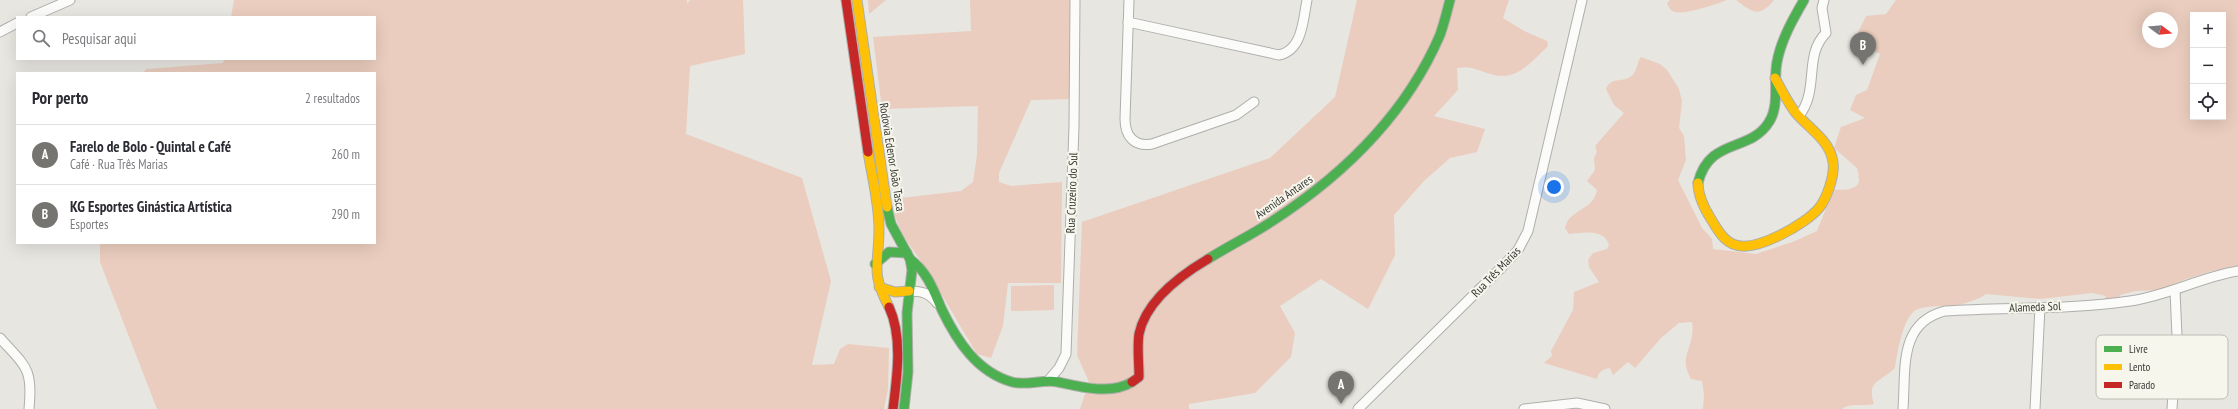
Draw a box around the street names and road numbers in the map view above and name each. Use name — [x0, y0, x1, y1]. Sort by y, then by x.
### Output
street label: Rodovia Edenor João Tasca — [877, 102, 908, 212]
street label: Rua Cruzeiro do Sul — [1063, 152, 1080, 234]
street label: Avenida Antares — [1252, 171, 1315, 222]
street label: Rua Três Marias — [1468, 243, 1523, 300]
street label: Alameda Sol — [2009, 298, 2061, 315]

